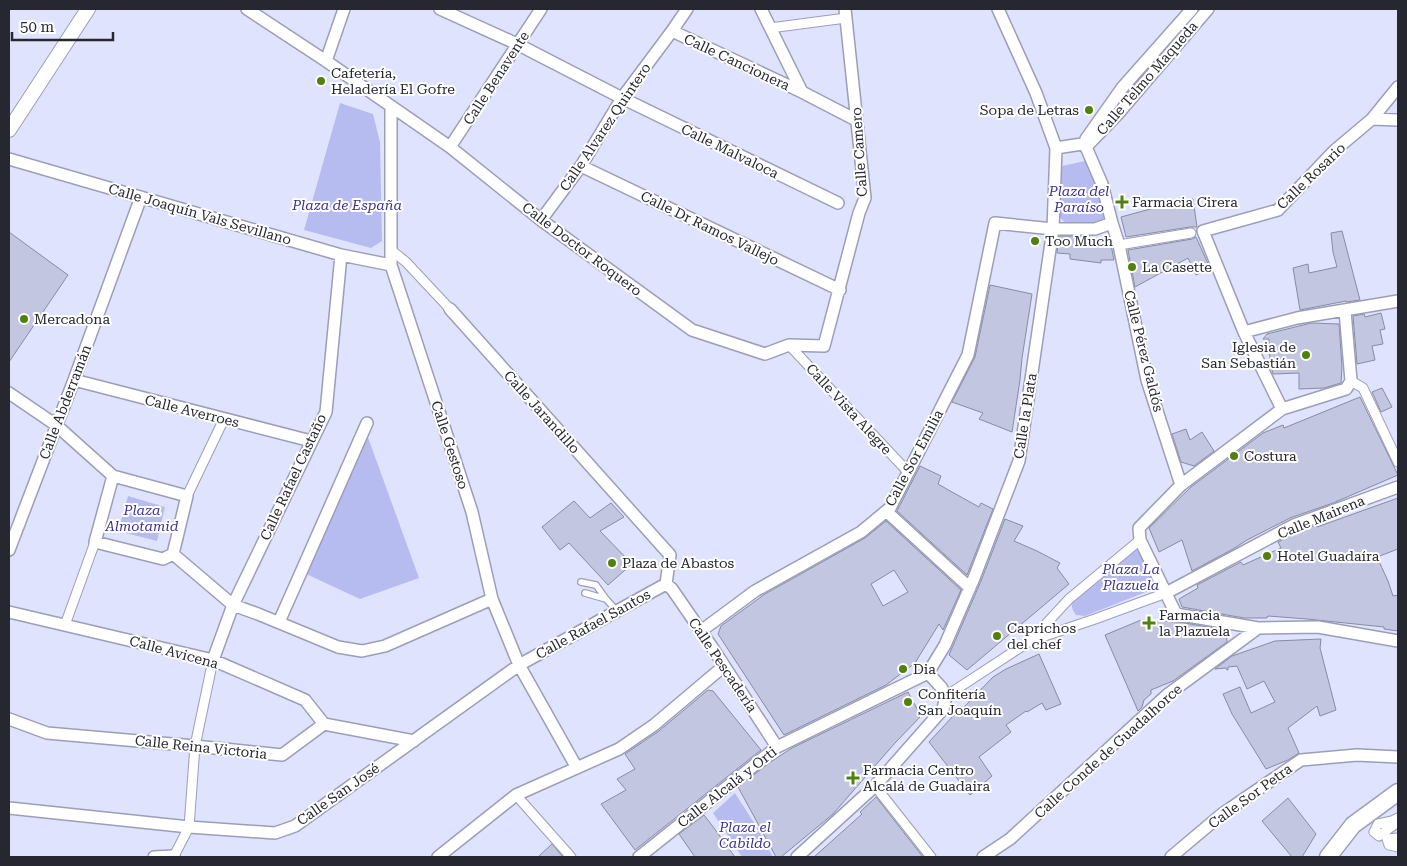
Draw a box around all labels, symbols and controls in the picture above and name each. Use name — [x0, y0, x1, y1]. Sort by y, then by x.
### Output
scale bar — [12, 10, 114, 42]
text: 50 m — [20, 18, 55, 36]
street label: Calle Telmo Maqueda — [1093, 18, 1201, 138]
street label: Calle Benavente — [460, 28, 532, 128]
street label: Calle Cancionera — [682, 30, 793, 94]
street label: Calle Alvarez Quintero — [556, 60, 654, 194]
place label: Cafetería, Heladería El Gofre — [331, 65, 455, 97]
marker: Cafetería, Heladería El Gofre — [315, 75, 327, 87]
place label: Sopa de Letras — [980, 102, 1079, 118]
marker: Sopa de Letras — [1083, 104, 1095, 116]
street label: Calle Camero — [848, 107, 870, 197]
street label: Calle Malvaloca — [679, 120, 782, 182]
street label: Calle Rosario — [1274, 139, 1348, 213]
street label: Calle Joaquín Vals Sevillano — [107, 180, 293, 248]
park label: Plaza del Paraíso — [1048, 183, 1109, 215]
street label: Calle Dr Ramos Vallejo — [638, 188, 782, 268]
place label: Farmacia Cirera — [1132, 194, 1238, 210]
marker: Farmacia Cirera — [1116, 196, 1128, 208]
park label: Plaza de España — [291, 197, 402, 213]
street label: Calle Doctor Roquero — [519, 199, 645, 299]
place label: Too Much — [1045, 233, 1113, 249]
marker: Too Much — [1029, 235, 1041, 247]
place label: La Casette — [1142, 259, 1212, 275]
marker: La Casette — [1126, 261, 1138, 273]
street label: Calle Pérez Galdós — [1121, 289, 1167, 414]
place label: Mercadona — [34, 311, 110, 327]
marker: Mercadona — [18, 313, 30, 325]
place label: Iglesia de San Sebastián — [1201, 339, 1296, 371]
street label: Calle Abderramán — [36, 342, 94, 462]
marker: Iglesia de San Sebastián — [1300, 349, 1312, 361]
street label: Calle Vista Alegre — [803, 360, 895, 458]
street label: Calle Jarandillo — [501, 367, 583, 457]
street label: Calle la Plata — [1010, 372, 1040, 460]
street label: Calle Averroes — [143, 392, 241, 431]
street label: Calle Gestoso — [428, 399, 472, 491]
street label: Calle Sor Emilia — [882, 407, 946, 509]
street label: Calle Rafael Castaño — [257, 411, 329, 543]
place label: Costura — [1244, 448, 1297, 464]
marker: Costura — [1228, 450, 1240, 462]
street label: Calle Mairena — [1275, 492, 1367, 542]
park label: Plaza Almotamid — [105, 502, 179, 534]
place label: Hotel Guadaíra — [1277, 548, 1380, 564]
marker: Hotel Guadaíra — [1261, 550, 1273, 562]
place label: Plaza de Abastos — [622, 555, 735, 571]
marker: Plaza de Abastos — [606, 557, 618, 569]
park label: Plaza La Plazuela — [1101, 561, 1160, 593]
street label: Calle Rafael Santos — [533, 586, 653, 662]
place label: Farmacia la Plazuela — [1159, 607, 1230, 639]
street label: Calle Pescadería — [686, 615, 761, 715]
marker: Farmacia la Plazuela — [1143, 617, 1155, 629]
place label: Caprichos del chef — [1007, 620, 1076, 652]
marker: Caprichos del chef — [991, 630, 1003, 642]
street label: Calle Avicena — [128, 632, 221, 672]
place label: Dia — [913, 661, 936, 677]
marker: Dia — [897, 663, 909, 675]
street label: Calle Conde de Guadalhorce — [1031, 680, 1185, 821]
place label: Confitería San Joaquín — [918, 686, 1002, 718]
marker: Confitería San Joaquín — [902, 696, 914, 708]
street label: Calle Reina Victoria — [134, 732, 268, 762]
street label: Calle Alcalá y Orti — [674, 743, 780, 831]
street label: Calle San José — [294, 759, 383, 828]
street label: Calle Sor Petra — [1205, 760, 1295, 832]
place label: Farmacia Centro Alcalá de Guadaira — [863, 762, 990, 794]
marker: Farmacia Centro Alcalá de Guadaira — [847, 772, 859, 784]
park label: Plaza el Cabildo — [718, 819, 771, 851]

